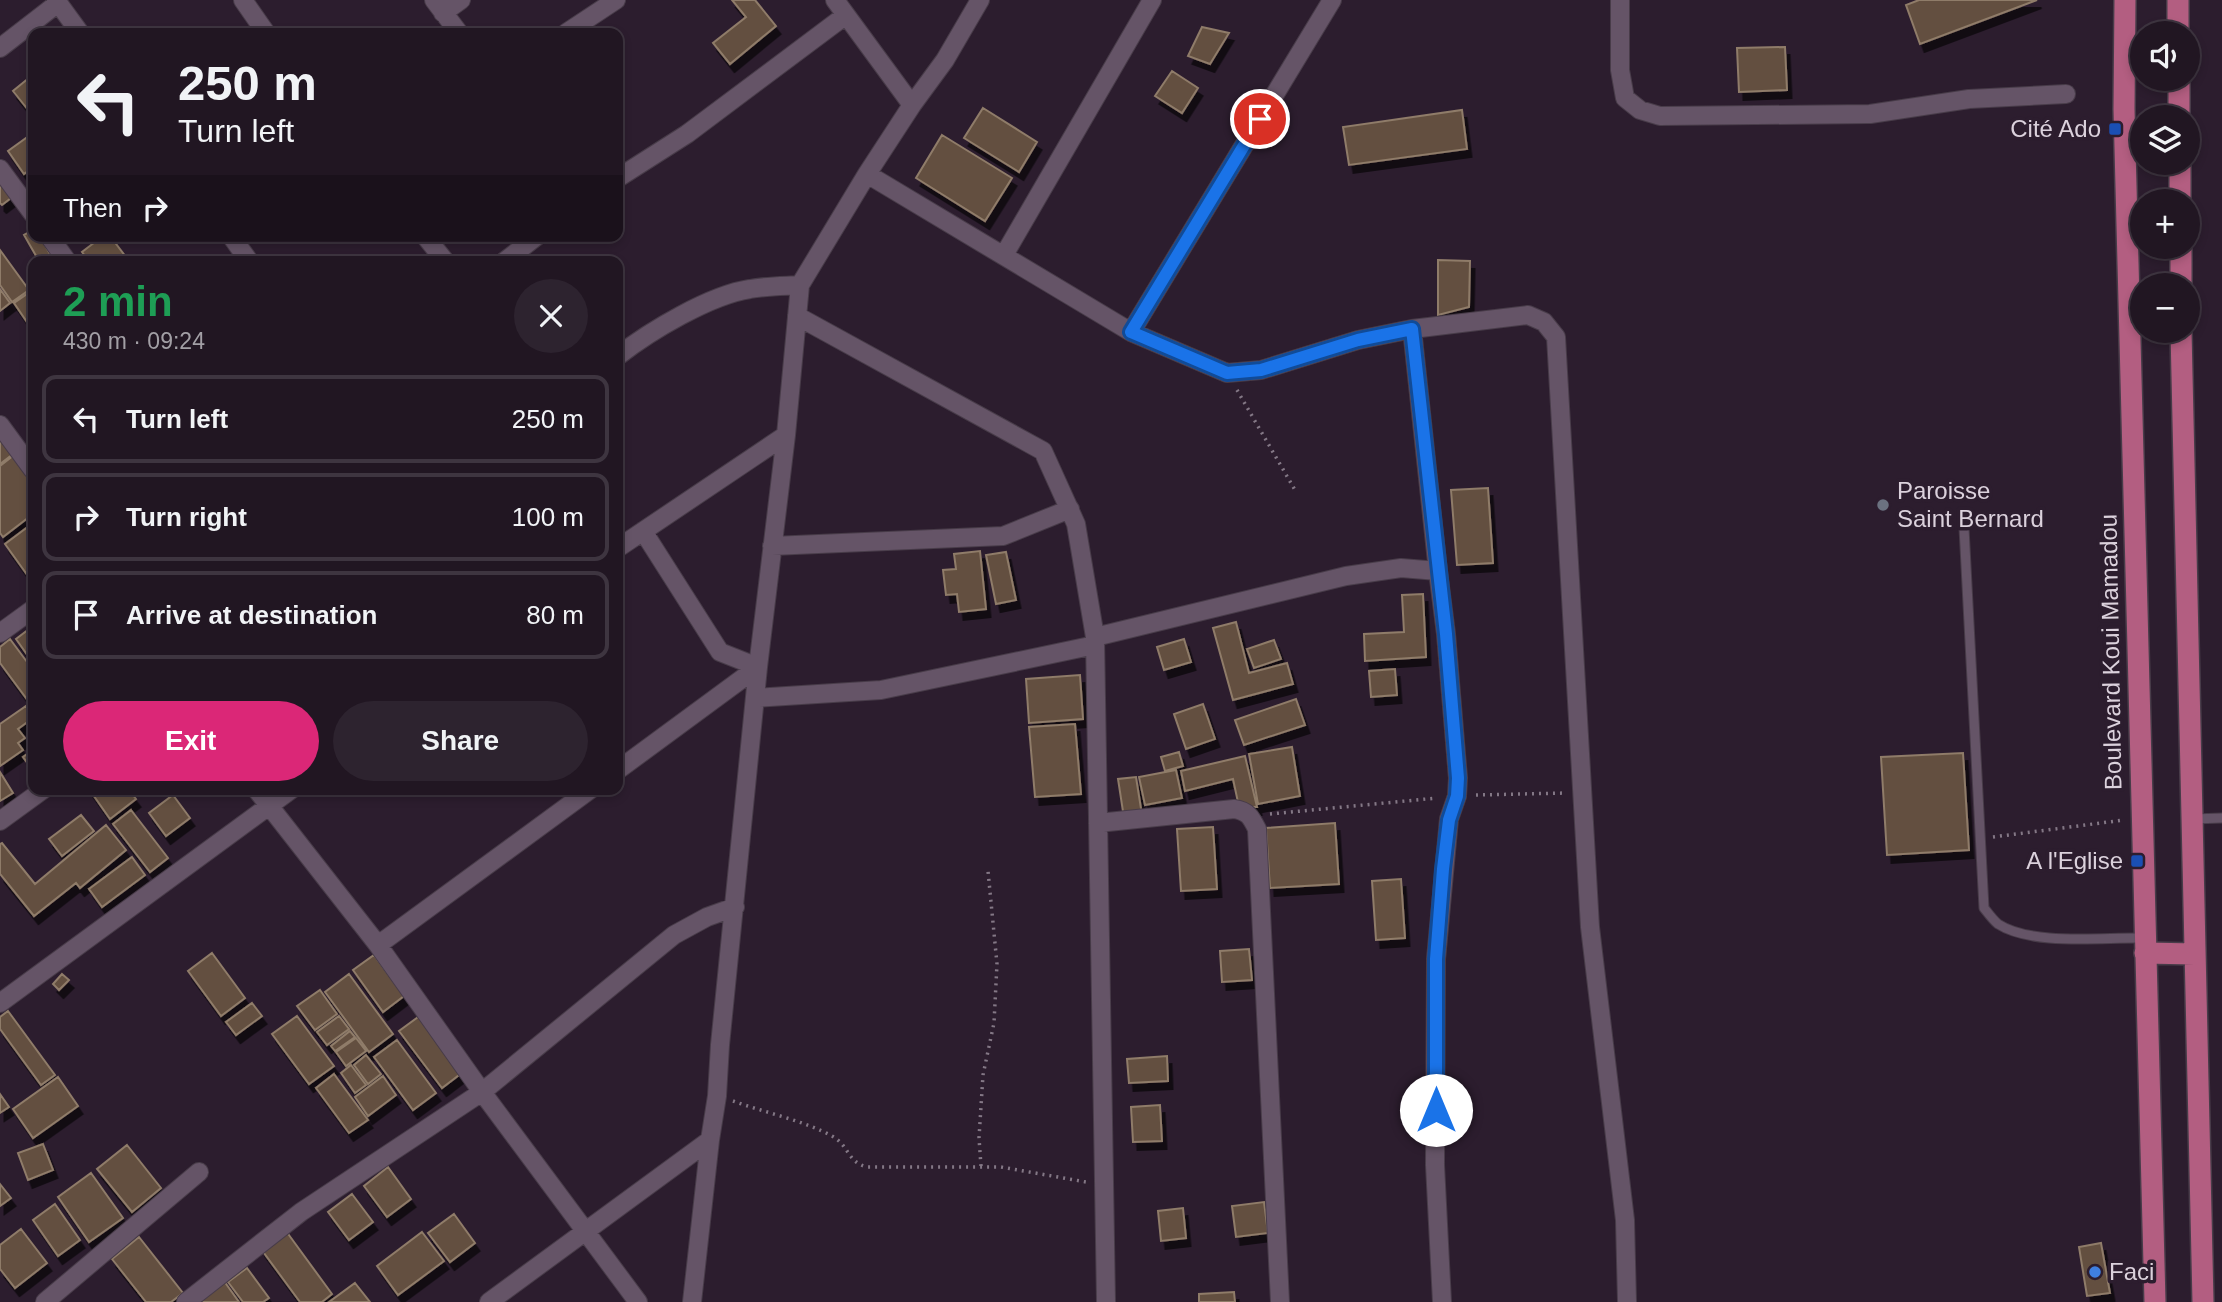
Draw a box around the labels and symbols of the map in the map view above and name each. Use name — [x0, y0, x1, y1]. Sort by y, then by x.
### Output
pin — [1230, 89, 1290, 149]
place label: Cité Ado — [2010, 115, 2101, 142]
marker: Cité Ado — [2107, 121, 2123, 137]
place label: Paroisse Saint Bernard — [1897, 477, 2044, 532]
marker: Paroisse Saint Bernard — [1875, 497, 1891, 513]
street label: Boulevard Koui Mamadou — [2095, 514, 2126, 790]
place label: A l'Eglise — [2026, 847, 2123, 874]
marker: A l'Eglise — [2129, 853, 2145, 869]
position arrow — [1399, 1073, 1473, 1147]
place label: Faci — [2109, 1258, 2154, 1285]
marker: Faci — [2087, 1264, 2103, 1280]

